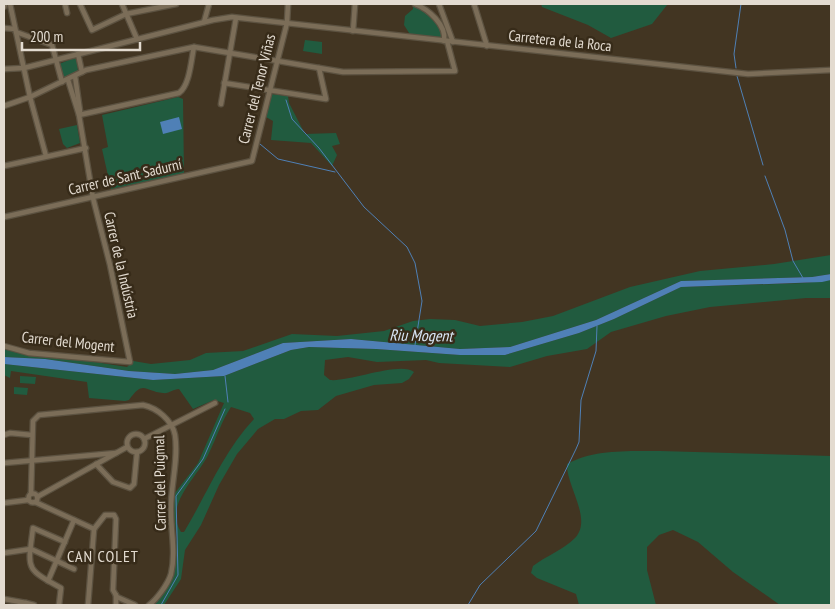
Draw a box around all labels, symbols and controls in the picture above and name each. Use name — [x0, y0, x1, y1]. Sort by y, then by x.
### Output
scale bar — [22, 20, 140, 52]
street label: Carretera de la Roca — [508, 26, 613, 55]
text: 200 m — [30, 27, 63, 46]
street label: Carrer del Tenor Viñas — [234, 32, 279, 146]
street label: Carrer de Sant Sadurní — [66, 154, 184, 199]
street label: Carrer de la Indústria — [100, 210, 143, 320]
water label: Riu Mogent — [389, 324, 455, 346]
street label: Carrer del Mogent — [21, 327, 115, 356]
street label: Carrer del Puigmal — [149, 435, 170, 531]
district label: CAN COLET — [67, 546, 139, 566]

